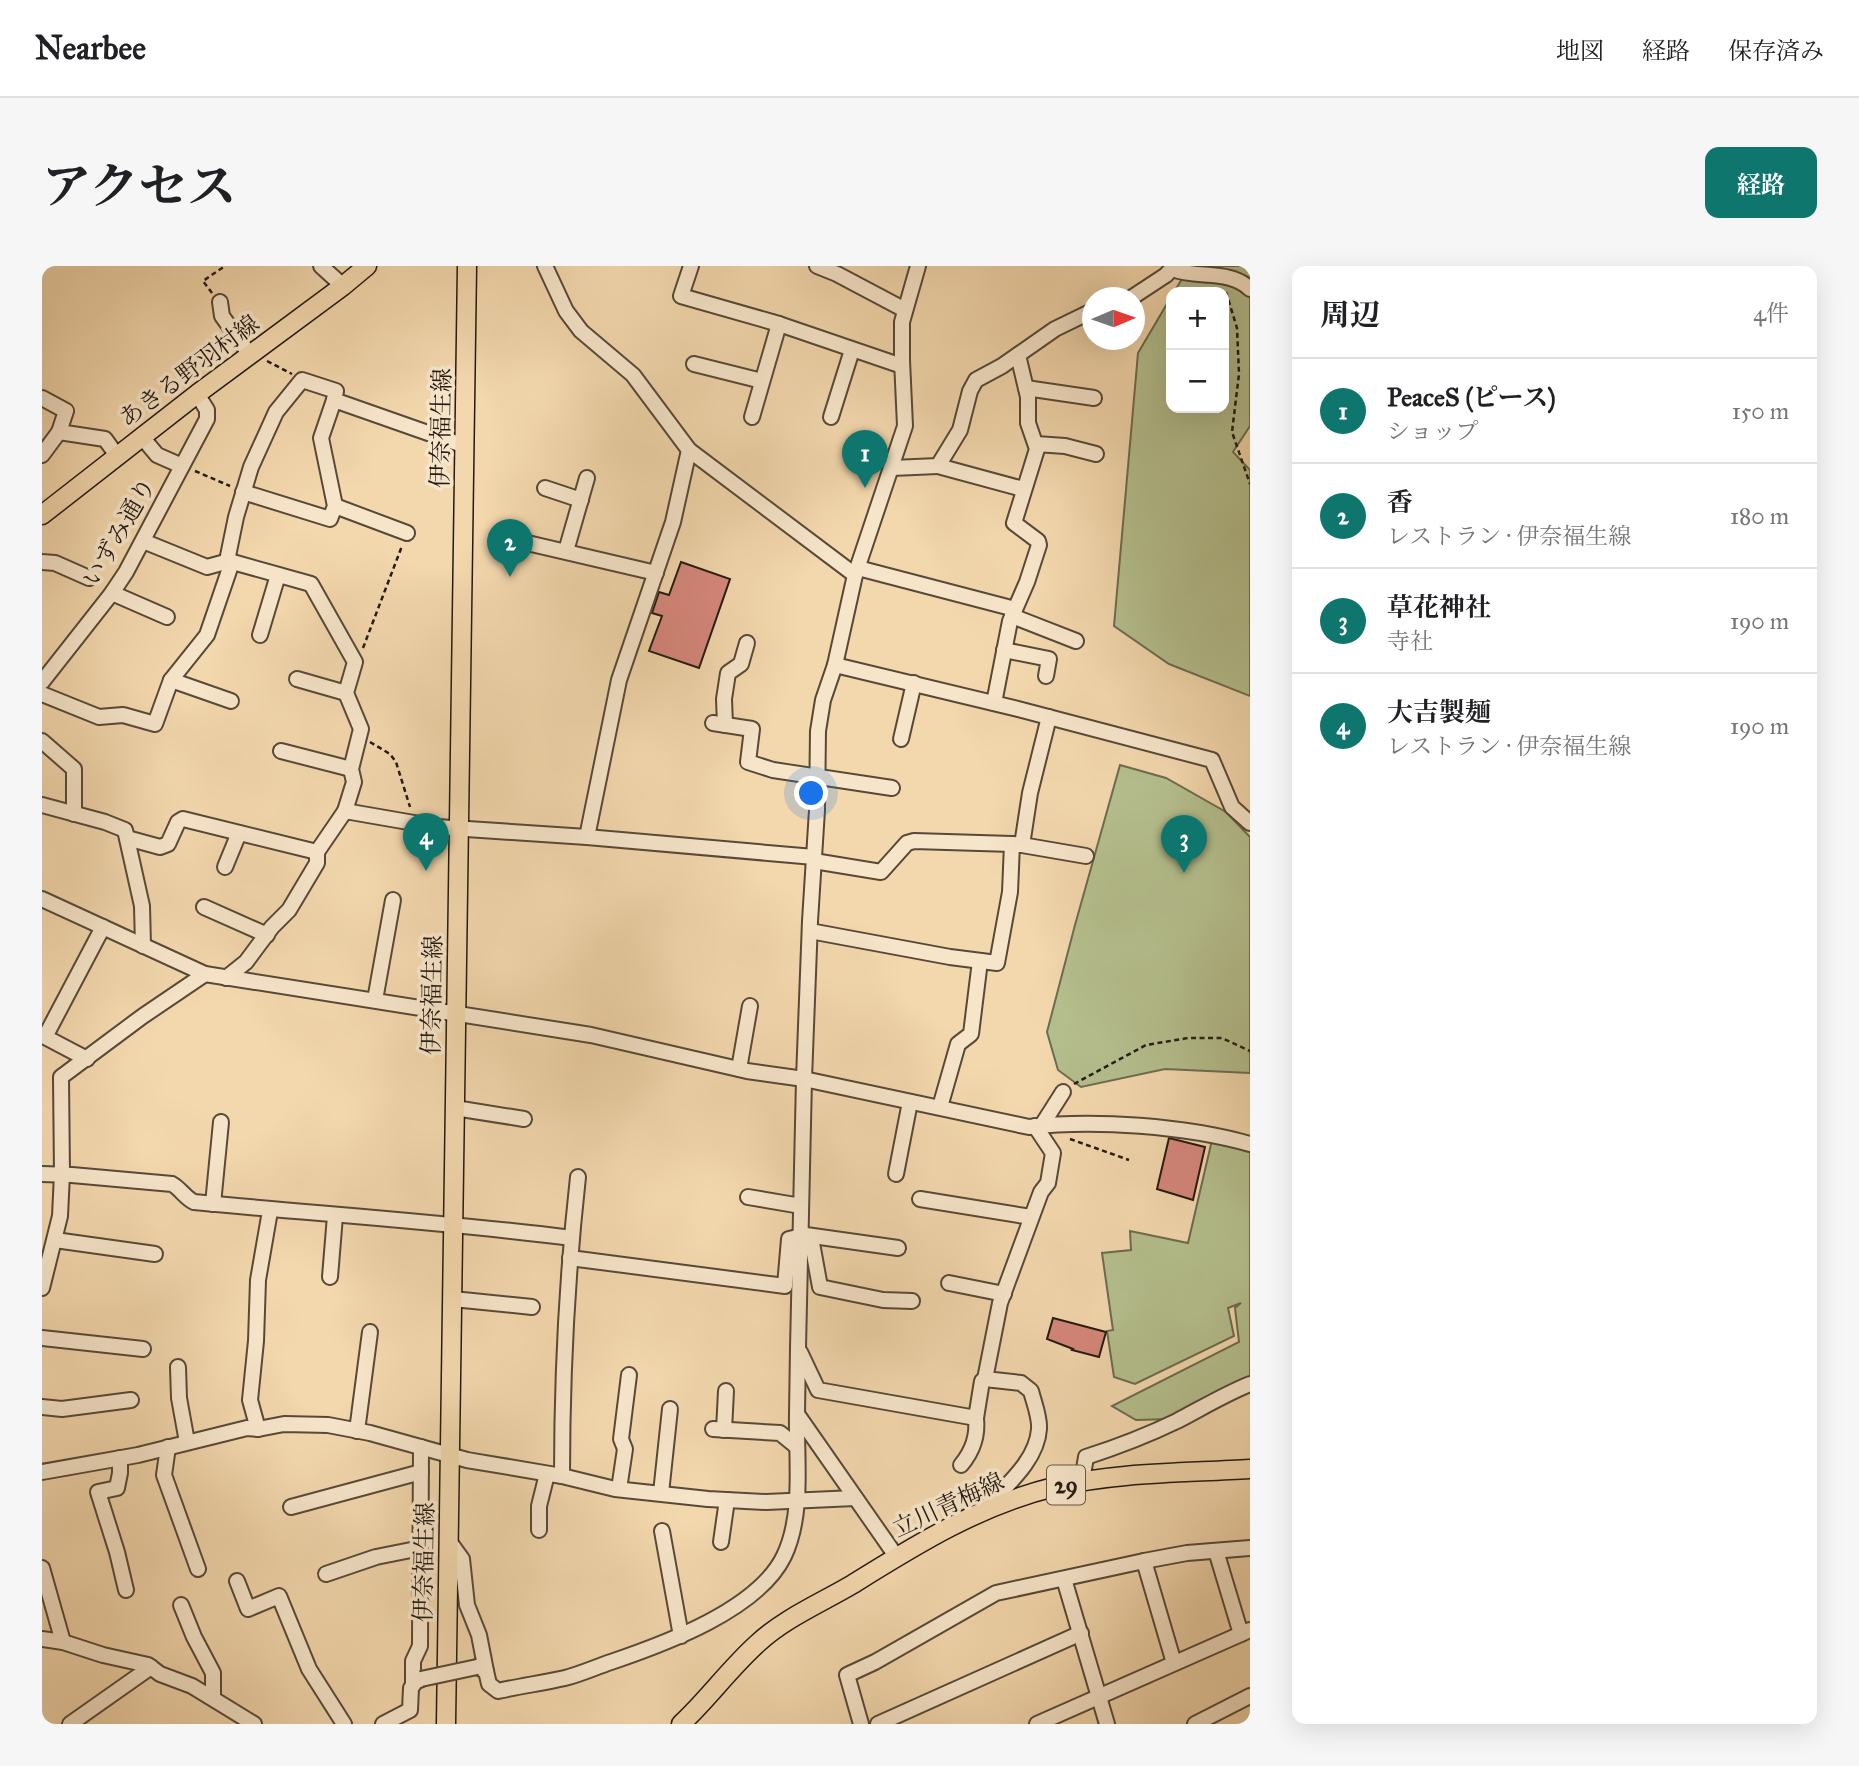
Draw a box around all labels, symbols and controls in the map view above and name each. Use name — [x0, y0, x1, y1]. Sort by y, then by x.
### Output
text: Nearbee — [35, 28, 146, 68]
text: 地図 — [1556, 36, 1604, 66]
text: 経路 — [1642, 36, 1690, 66]
text: 保存済み — [1728, 36, 1824, 66]
button: 経路 — [1705, 147, 1817, 218]
text: アクセス — [42, 157, 237, 216]
north arrow — [1082, 287, 1145, 350]
map controls — [1166, 287, 1229, 413]
button: + — [1166, 287, 1229, 350]
text: 周辺 — [1320, 297, 1380, 333]
text: 4件 — [1753, 299, 1789, 327]
street label: あきる野羽村線 — [113, 308, 265, 434]
button: − — [1166, 350, 1229, 413]
street label: 伊奈福生線 — [425, 368, 457, 488]
text: PeaceS (ピース) — [1387, 381, 1556, 413]
text: 1 — [1338, 397, 1348, 425]
text: 150 m — [1732, 397, 1789, 425]
text: ショップ — [1387, 417, 1479, 445]
pin: 1 — [842, 430, 888, 488]
street label: いずみ通り — [76, 473, 162, 591]
text: 香 — [1387, 486, 1413, 518]
text: 2 — [1337, 502, 1349, 530]
text: 180 m — [1730, 502, 1789, 530]
pin: 2 — [487, 519, 533, 577]
text: レストラン · 伊奈福生線 — [1387, 522, 1631, 550]
text: 草花神社 — [1387, 591, 1491, 623]
text: 3 — [1338, 607, 1348, 635]
text: 190 m — [1730, 607, 1789, 635]
text: 寺社 — [1387, 627, 1433, 655]
text: 大吉製麺 — [1387, 696, 1491, 728]
text: 4 — [1337, 712, 1349, 740]
text: 190 m — [1730, 712, 1789, 740]
text: レストラン · 伊奈福生線 — [1387, 732, 1631, 760]
your location — [794, 776, 828, 810]
pin: 4 — [403, 813, 449, 871]
pin: 3 — [1161, 815, 1207, 873]
street label: 伊奈福生線 — [416, 935, 448, 1055]
street label: 立川青梅線 — [887, 1466, 1009, 1544]
road number: 29 — [1047, 1466, 1085, 1504]
street label: 伊奈福生線 — [408, 1502, 440, 1622]

